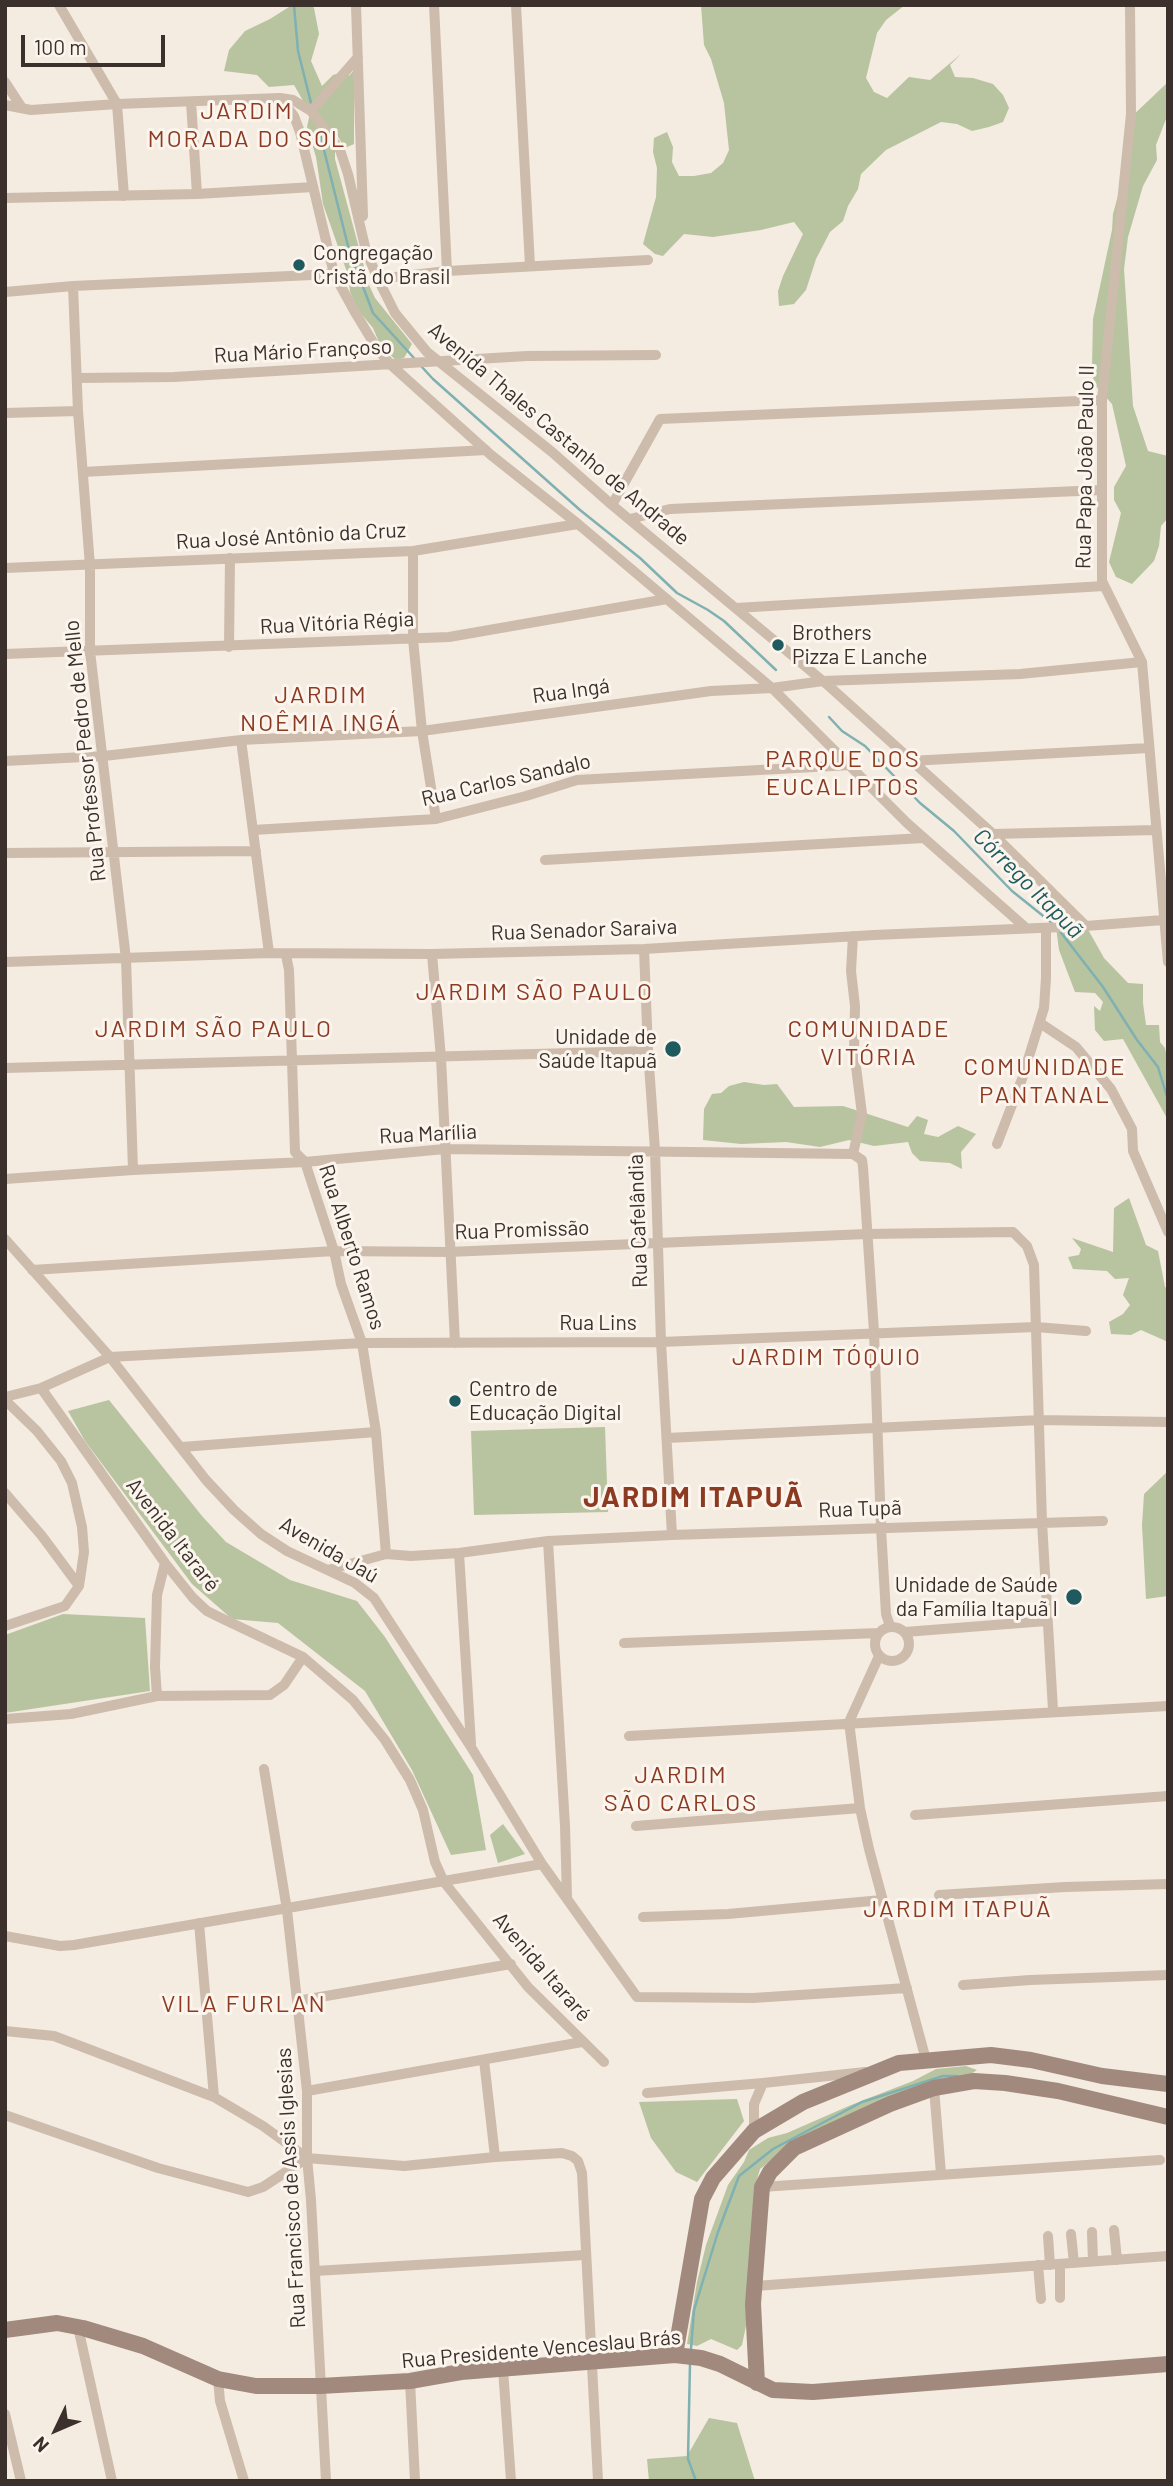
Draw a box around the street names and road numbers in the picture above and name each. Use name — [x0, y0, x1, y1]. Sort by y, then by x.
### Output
street label: Avenida Thales Castanho de Andrade — [423, 317, 695, 551]
street label: Rua Mário Françoso — [213, 334, 393, 368]
street label: Rua Papa João Paulo II — [1071, 365, 1099, 569]
street label: Rua José Antônio da Cruz — [175, 517, 407, 555]
street label: Rua Vitória Régia — [259, 606, 415, 640]
street label: Rua Professor Pedro de Mello — [59, 619, 111, 883]
street label: Rua Ingá — [531, 673, 611, 709]
street label: Rua Carlos Sandalo — [419, 748, 593, 812]
street label: Rua Senador Saraiva — [490, 914, 678, 946]
street label: Rua Marília — [379, 1119, 477, 1149]
street label: Rua Cafelândia — [623, 1153, 653, 1289]
street label: Rua Alberto Ramos — [313, 1161, 391, 1333]
street label: Rua Promissão — [454, 1215, 590, 1245]
street label: Rua Lins — [559, 1310, 637, 1336]
street label: Avenida Itararé — [121, 1473, 225, 1597]
street label: Rua Tupã — [818, 1495, 902, 1523]
street label: Avenida Jaú — [275, 1512, 383, 1588]
street label: Avenida Itararé — [488, 1907, 596, 2027]
street label: Rua Francisco de Assis Iglesias — [271, 2047, 311, 2329]
street label: Rua Presidente Venceslau Brás — [400, 2324, 682, 2374]

